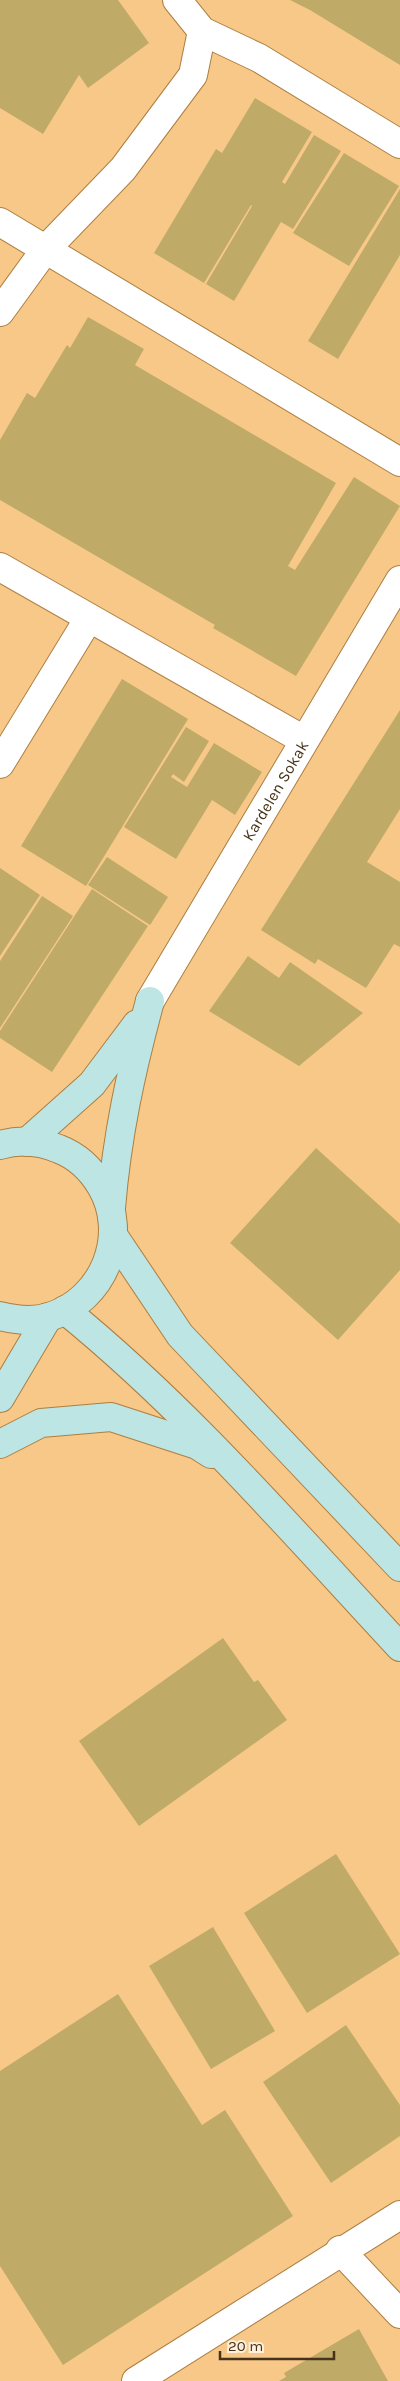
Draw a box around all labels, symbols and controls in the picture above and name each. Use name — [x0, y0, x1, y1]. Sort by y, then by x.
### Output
street label: Kardelen Sokak — [238, 737, 313, 844]
scale bar — [220, 2328, 334, 2360]
text: 20 m — [228, 2337, 263, 2355]

